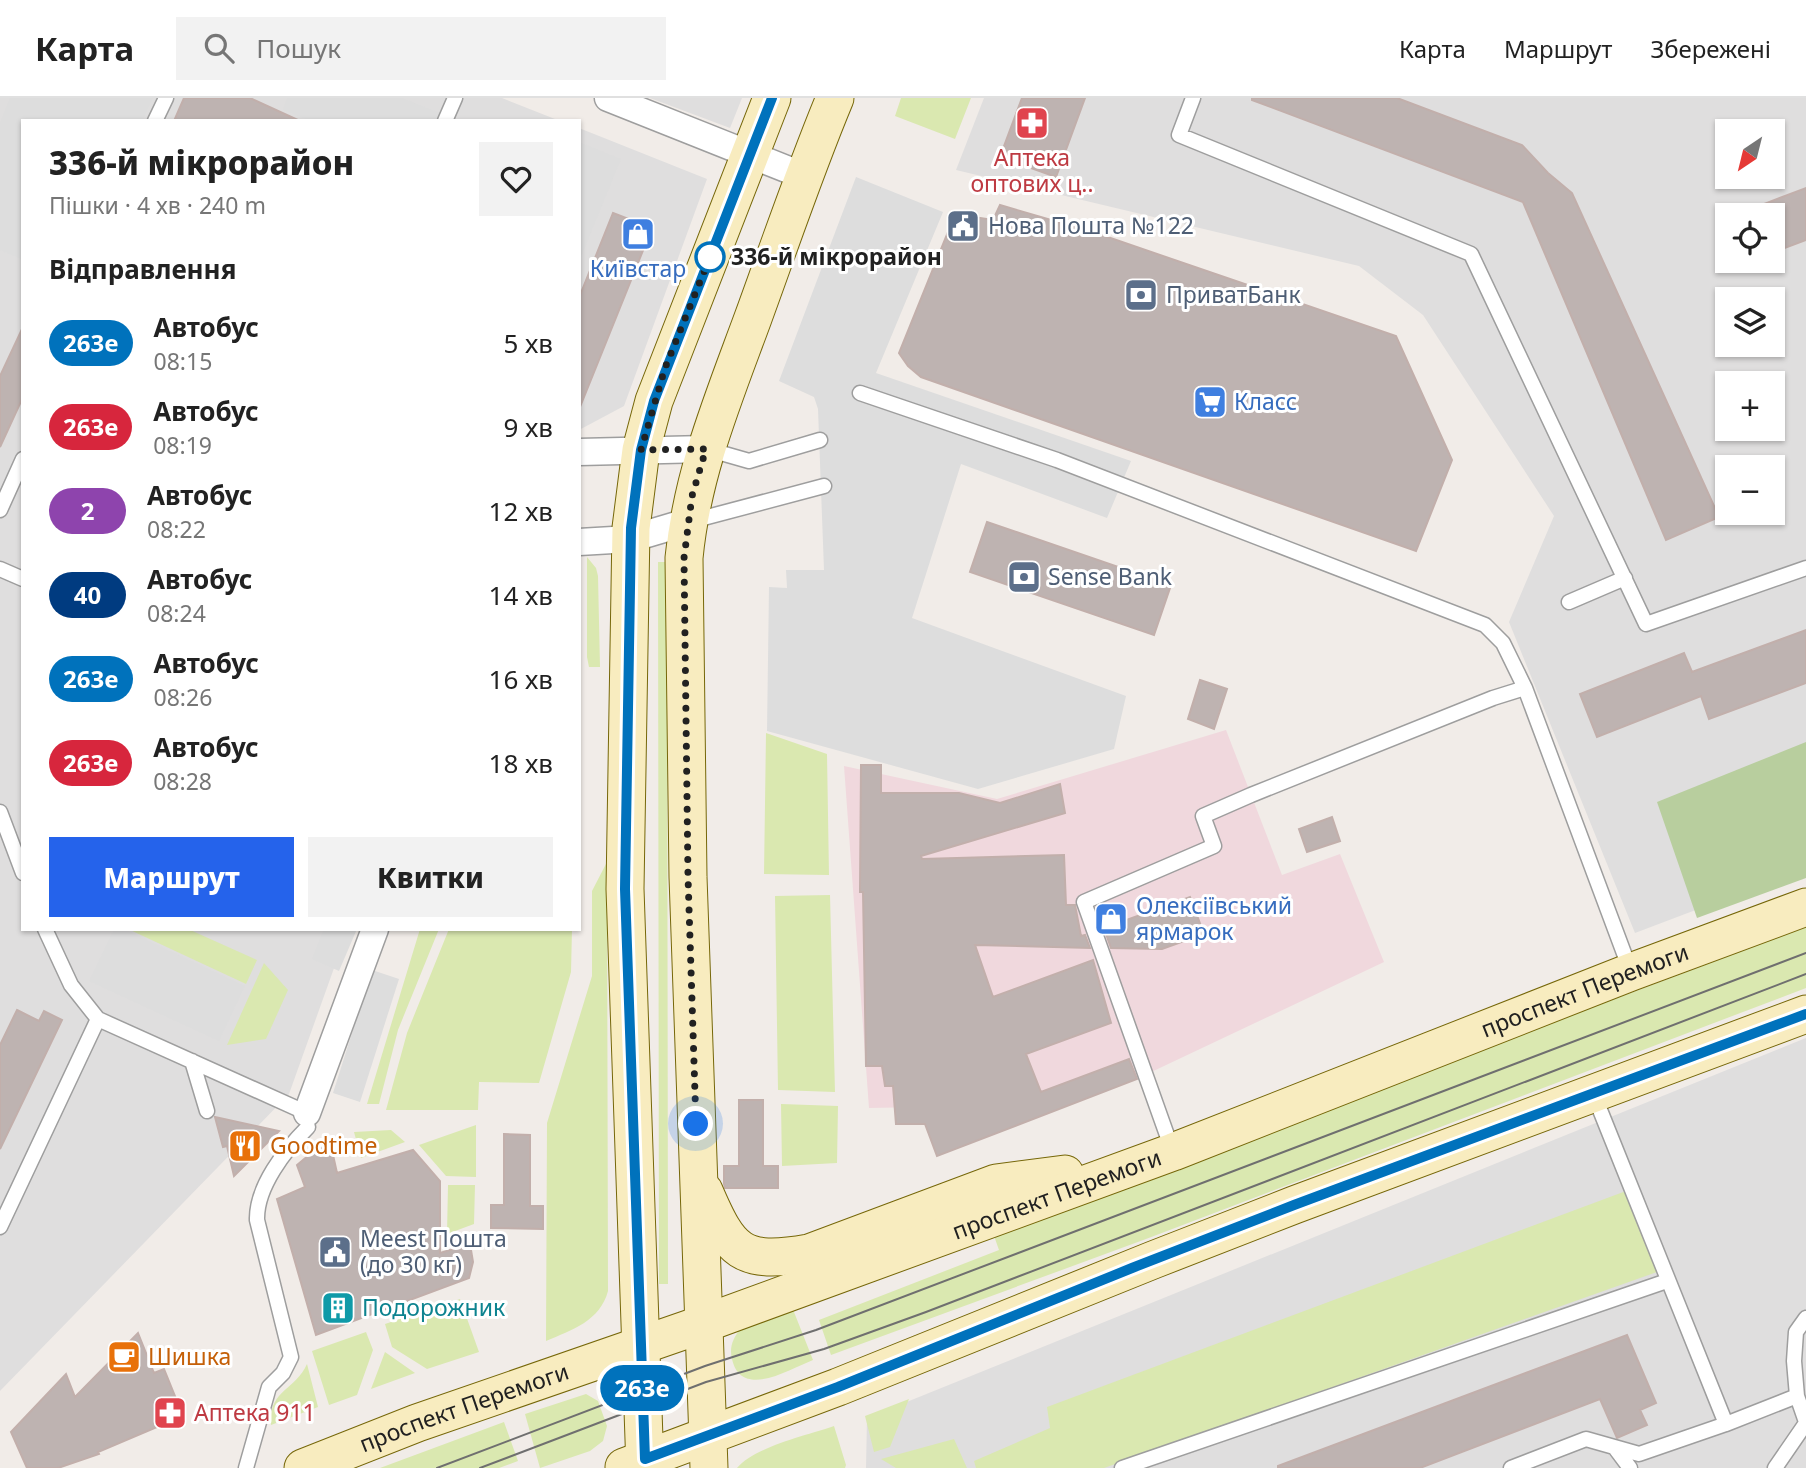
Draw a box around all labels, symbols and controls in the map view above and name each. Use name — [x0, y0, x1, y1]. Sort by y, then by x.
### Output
search box — [176, 17, 666, 80]
text: Карта — [35, 26, 134, 71]
icon: search — [200, 29, 238, 67]
text: Пошук — [256, 30, 341, 66]
text: Карта — [1399, 32, 1466, 65]
text: Маршрут — [1504, 32, 1612, 65]
text: Збережені — [1650, 32, 1771, 65]
pharmacy icon: Аптека оптових ц‥ — [1013, 104, 1051, 142]
north arrow — [1715, 119, 1785, 189]
map controls — [1715, 119, 1785, 525]
text: 336-й мікрорайон — [49, 140, 354, 185]
place label: Аптека оптових ц‥ — [970, 141, 1094, 199]
button: heart — [479, 142, 553, 216]
text: Пішки · 4 хв · 240 m — [49, 189, 266, 221]
button: locate — [1715, 203, 1785, 273]
public building icon: Нова Пошта №122 — [944, 207, 982, 245]
place label: Нова Пошта №122 — [988, 209, 1194, 241]
shop icon: Київстар — [619, 215, 657, 253]
place label: 336-й мікрорайон — [731, 240, 942, 272]
marker: 336-й мікрорайон — [695, 242, 725, 272]
text: Відправлення — [49, 251, 236, 287]
place label: Київстар — [590, 252, 686, 284]
bank icon: ПриватБанк — [1122, 276, 1160, 314]
place label: ПриватБанк — [1166, 278, 1301, 310]
button: layers — [1715, 287, 1785, 357]
text: Автобус — [154, 309, 259, 345]
text: 5 хв — [503, 325, 553, 361]
text: 263e — [63, 326, 119, 359]
text: 08:15 — [154, 345, 212, 377]
button: + — [1715, 371, 1785, 441]
supermarket icon: Класс — [1191, 383, 1229, 421]
place label: Класс — [1234, 385, 1297, 417]
text: Автобус — [153, 393, 259, 429]
text: 9 хв — [503, 409, 553, 445]
text: 263е — [63, 410, 118, 443]
text: 08:19 — [153, 429, 212, 461]
button: − — [1715, 455, 1785, 525]
text: Автобус — [147, 477, 252, 513]
text: 12 хв — [489, 493, 553, 529]
text: 2 — [81, 494, 94, 527]
text: 08:22 — [147, 513, 206, 545]
bank icon: Sense Bank — [1005, 558, 1043, 596]
place label: Sense Bank — [1048, 560, 1173, 592]
text: Автобус — [147, 561, 252, 597]
text: 14 хв — [489, 577, 553, 613]
text: 40 — [74, 578, 101, 611]
text: 08:24 — [147, 597, 206, 629]
text: Автобус — [154, 645, 259, 681]
text: 16 хв — [489, 661, 553, 697]
text: 263e — [63, 662, 119, 695]
text: 08:26 — [154, 681, 212, 713]
text: Автобус — [153, 729, 259, 765]
text: 18 хв — [489, 745, 553, 781]
text: 263е — [63, 746, 118, 779]
text: 08:28 — [153, 765, 212, 797]
button: Маршрут — [49, 837, 294, 917]
button: Квитки — [308, 837, 553, 917]
place label: Олексіївський ярмарок — [1136, 889, 1292, 947]
shop icon: Олексіївський ярмарок — [1092, 900, 1130, 938]
street label: проспект Перемоги — [1476, 935, 1693, 1044]
your location — [678, 1106, 713, 1141]
restaurant icon: Goodtime — [226, 1127, 264, 1165]
place label: Goodtime — [270, 1129, 377, 1161]
street label: проспект Перемоги — [947, 1141, 1166, 1246]
place label: Meest Пошта (до 30 кг) — [360, 1222, 507, 1280]
public building icon: Meest Пошта (до 30 кг) — [316, 1233, 354, 1271]
building icon: Подорожник — [319, 1289, 357, 1327]
place label: Подорожник — [362, 1291, 506, 1323]
cafe icon: Шишка — [105, 1338, 143, 1376]
place label: Шишка — [148, 1340, 231, 1372]
street label: проспект Перемоги — [354, 1355, 573, 1459]
line badge: 263e — [593, 1365, 691, 1411]
text: 263e — [614, 1371, 670, 1404]
pharmacy icon: Аптека 911 — [151, 1394, 189, 1432]
place label: Аптека 911 — [194, 1396, 316, 1428]

